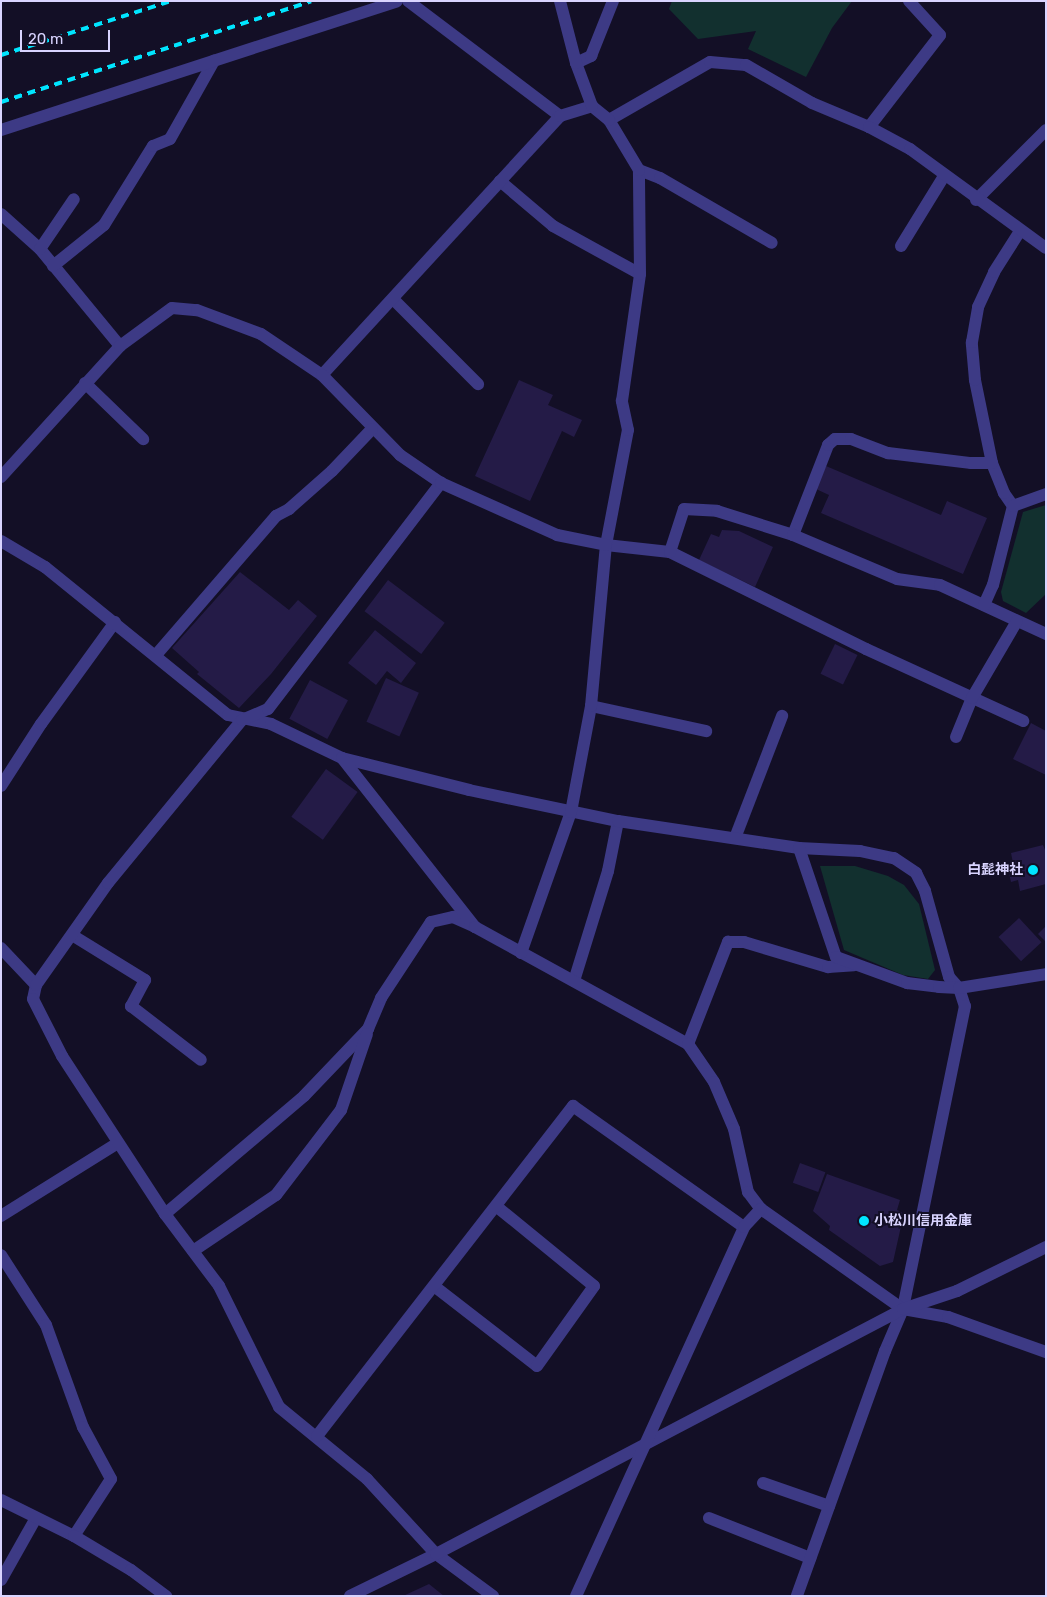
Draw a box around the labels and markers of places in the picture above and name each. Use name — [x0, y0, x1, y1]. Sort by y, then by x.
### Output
place label: 白髭神社 — [967, 862, 1023, 878]
marker: 白髭神社 — [1027, 864, 1039, 876]
place label: 小松川信用金庫 — [874, 1213, 972, 1229]
marker: 小松川信用金庫 — [858, 1215, 870, 1227]

